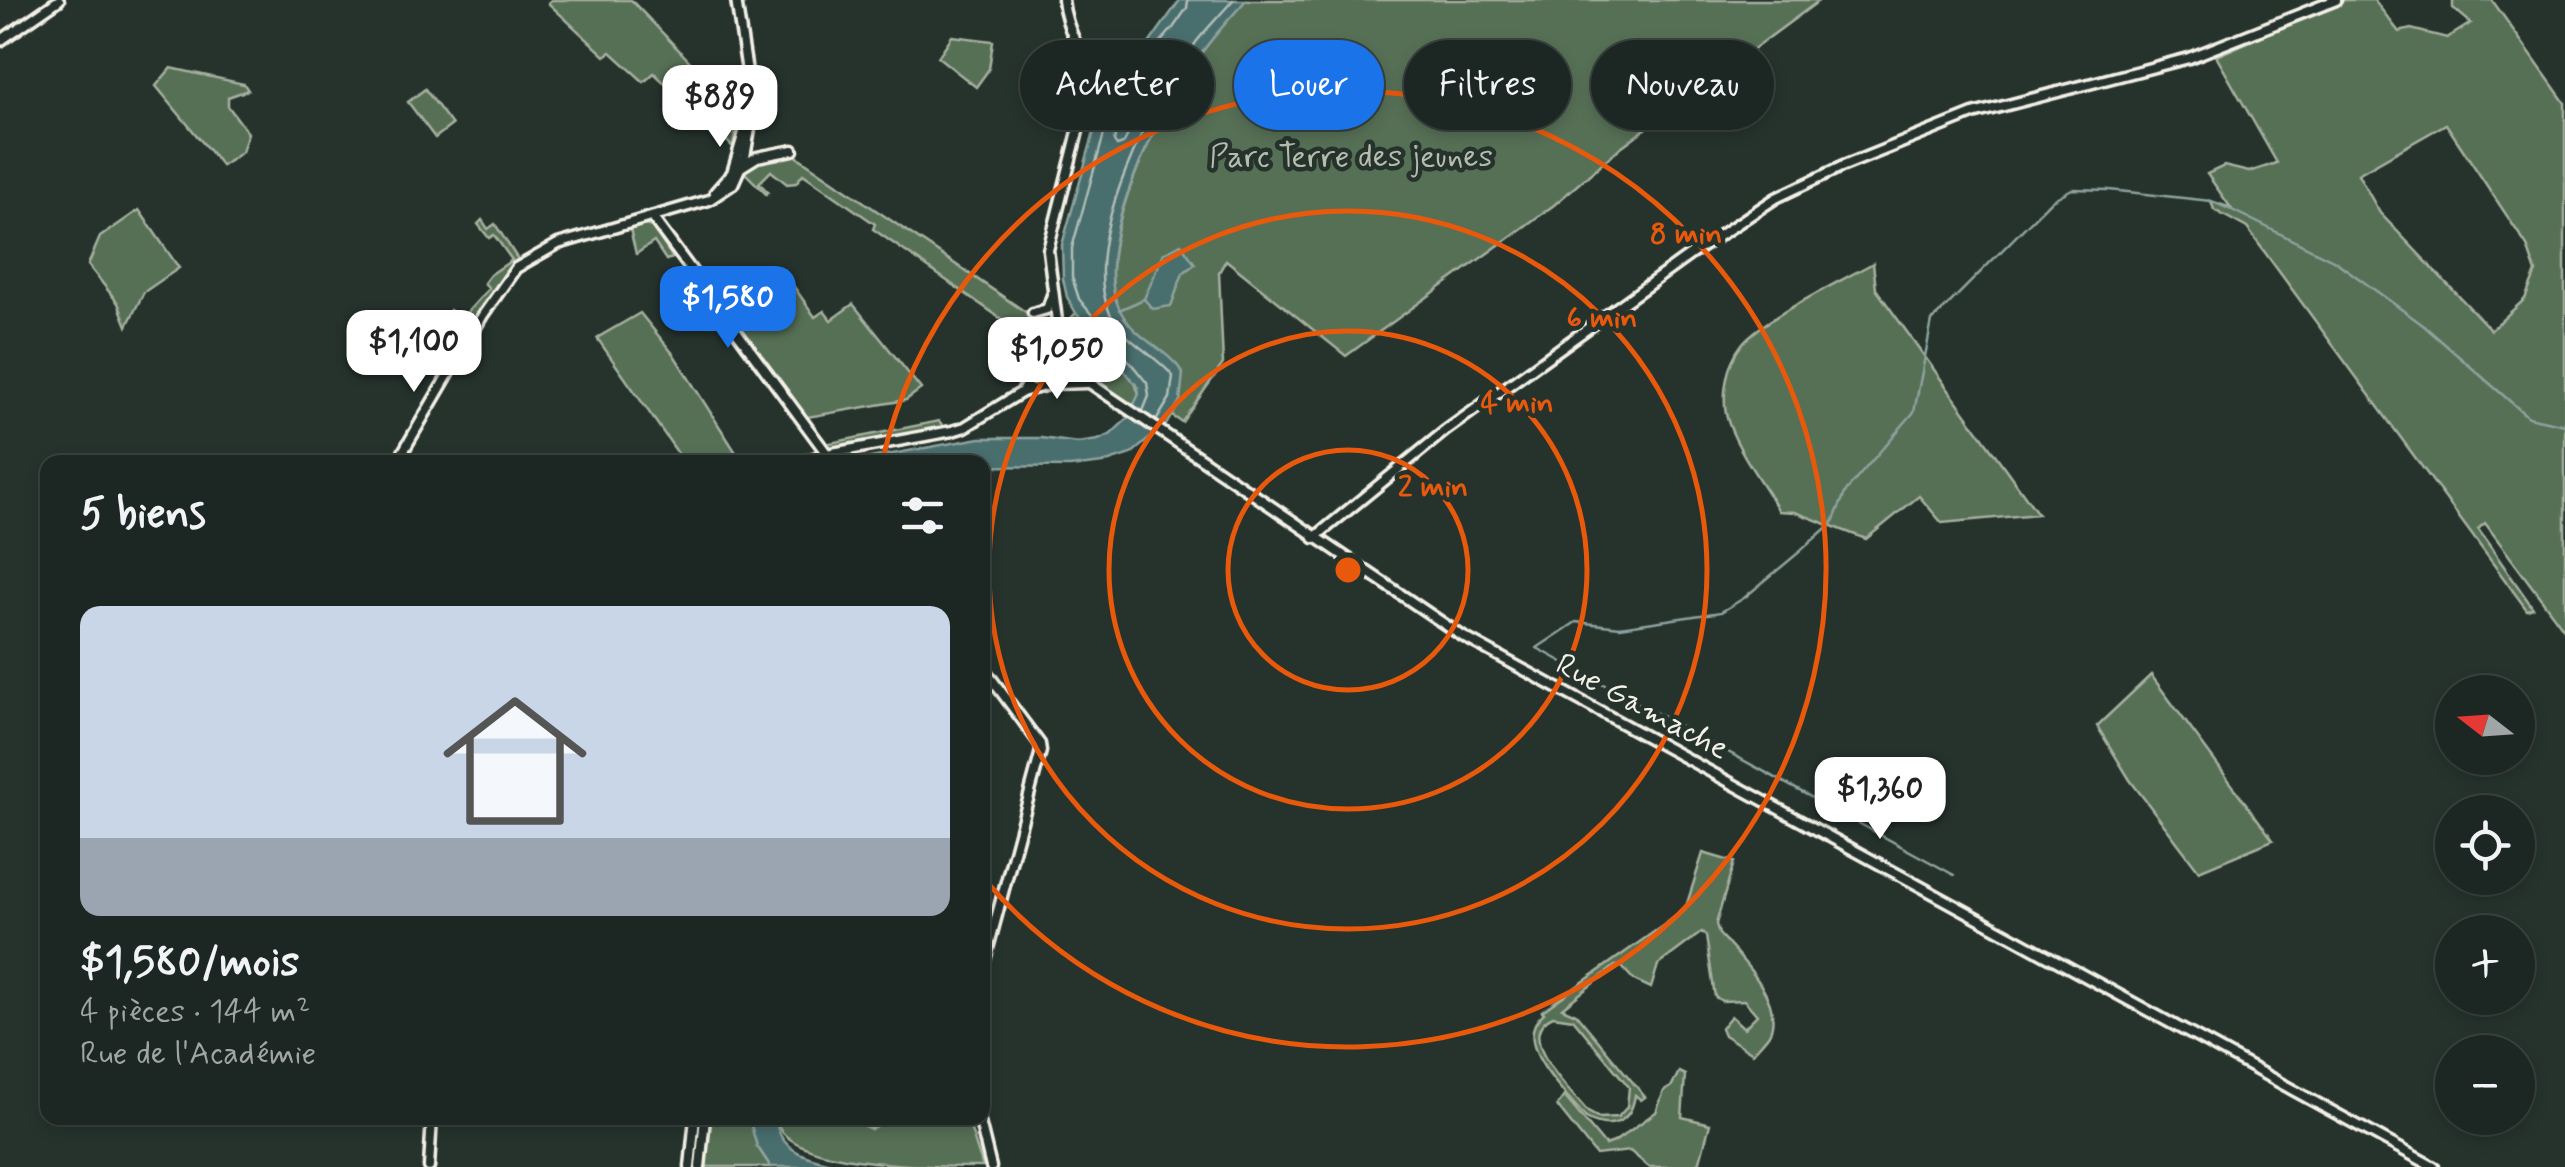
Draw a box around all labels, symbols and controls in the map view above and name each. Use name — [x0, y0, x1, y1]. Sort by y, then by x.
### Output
chip: Acheter — [1020, 40, 1214, 130]
chip: Louer — [1234, 40, 1384, 130]
chip: Filtres — [1404, 40, 1571, 130]
chip: Nouveau — [1591, 40, 1774, 130]
pin: $889 — [661, 65, 779, 150]
text: $889 — [684, 76, 756, 118]
park label: Parc Terre des jeunes — [1209, 136, 1493, 178]
text: 8 min — [1650, 215, 1722, 254]
pin: $1,580 — [647, 266, 809, 351]
text: $1,580 — [682, 277, 774, 319]
text: 6 min — [1566, 299, 1638, 338]
pin: $1,100 — [333, 310, 495, 395]
pin: $1,050 — [976, 317, 1138, 402]
text: $1,100 — [369, 321, 459, 363]
text: $1,050 — [1010, 328, 1104, 370]
text: 4 min — [1480, 384, 1554, 423]
text: 2 min — [1398, 468, 1468, 507]
text: 5 biens — [80, 488, 206, 543]
icon: filters — [895, 488, 950, 543]
centre of rings — [1330, 552, 1366, 588]
street label: Rue Gamache — [1548, 644, 1736, 770]
icon: home — [425, 671, 605, 851]
north arrow — [2435, 675, 2535, 775]
map controls — [2435, 675, 2535, 1135]
pin: $1,360 — [1799, 757, 1961, 842]
text: $1,360 — [1837, 768, 1923, 810]
button: locate — [2435, 795, 2535, 895]
button: + — [2435, 915, 2535, 1015]
text: $1,580/mois — [80, 936, 299, 991]
text: 4 pièces · 144 m² — [80, 991, 310, 1033]
text: Rue de l'Académie — [80, 1033, 316, 1075]
button: − — [2435, 1035, 2535, 1135]

